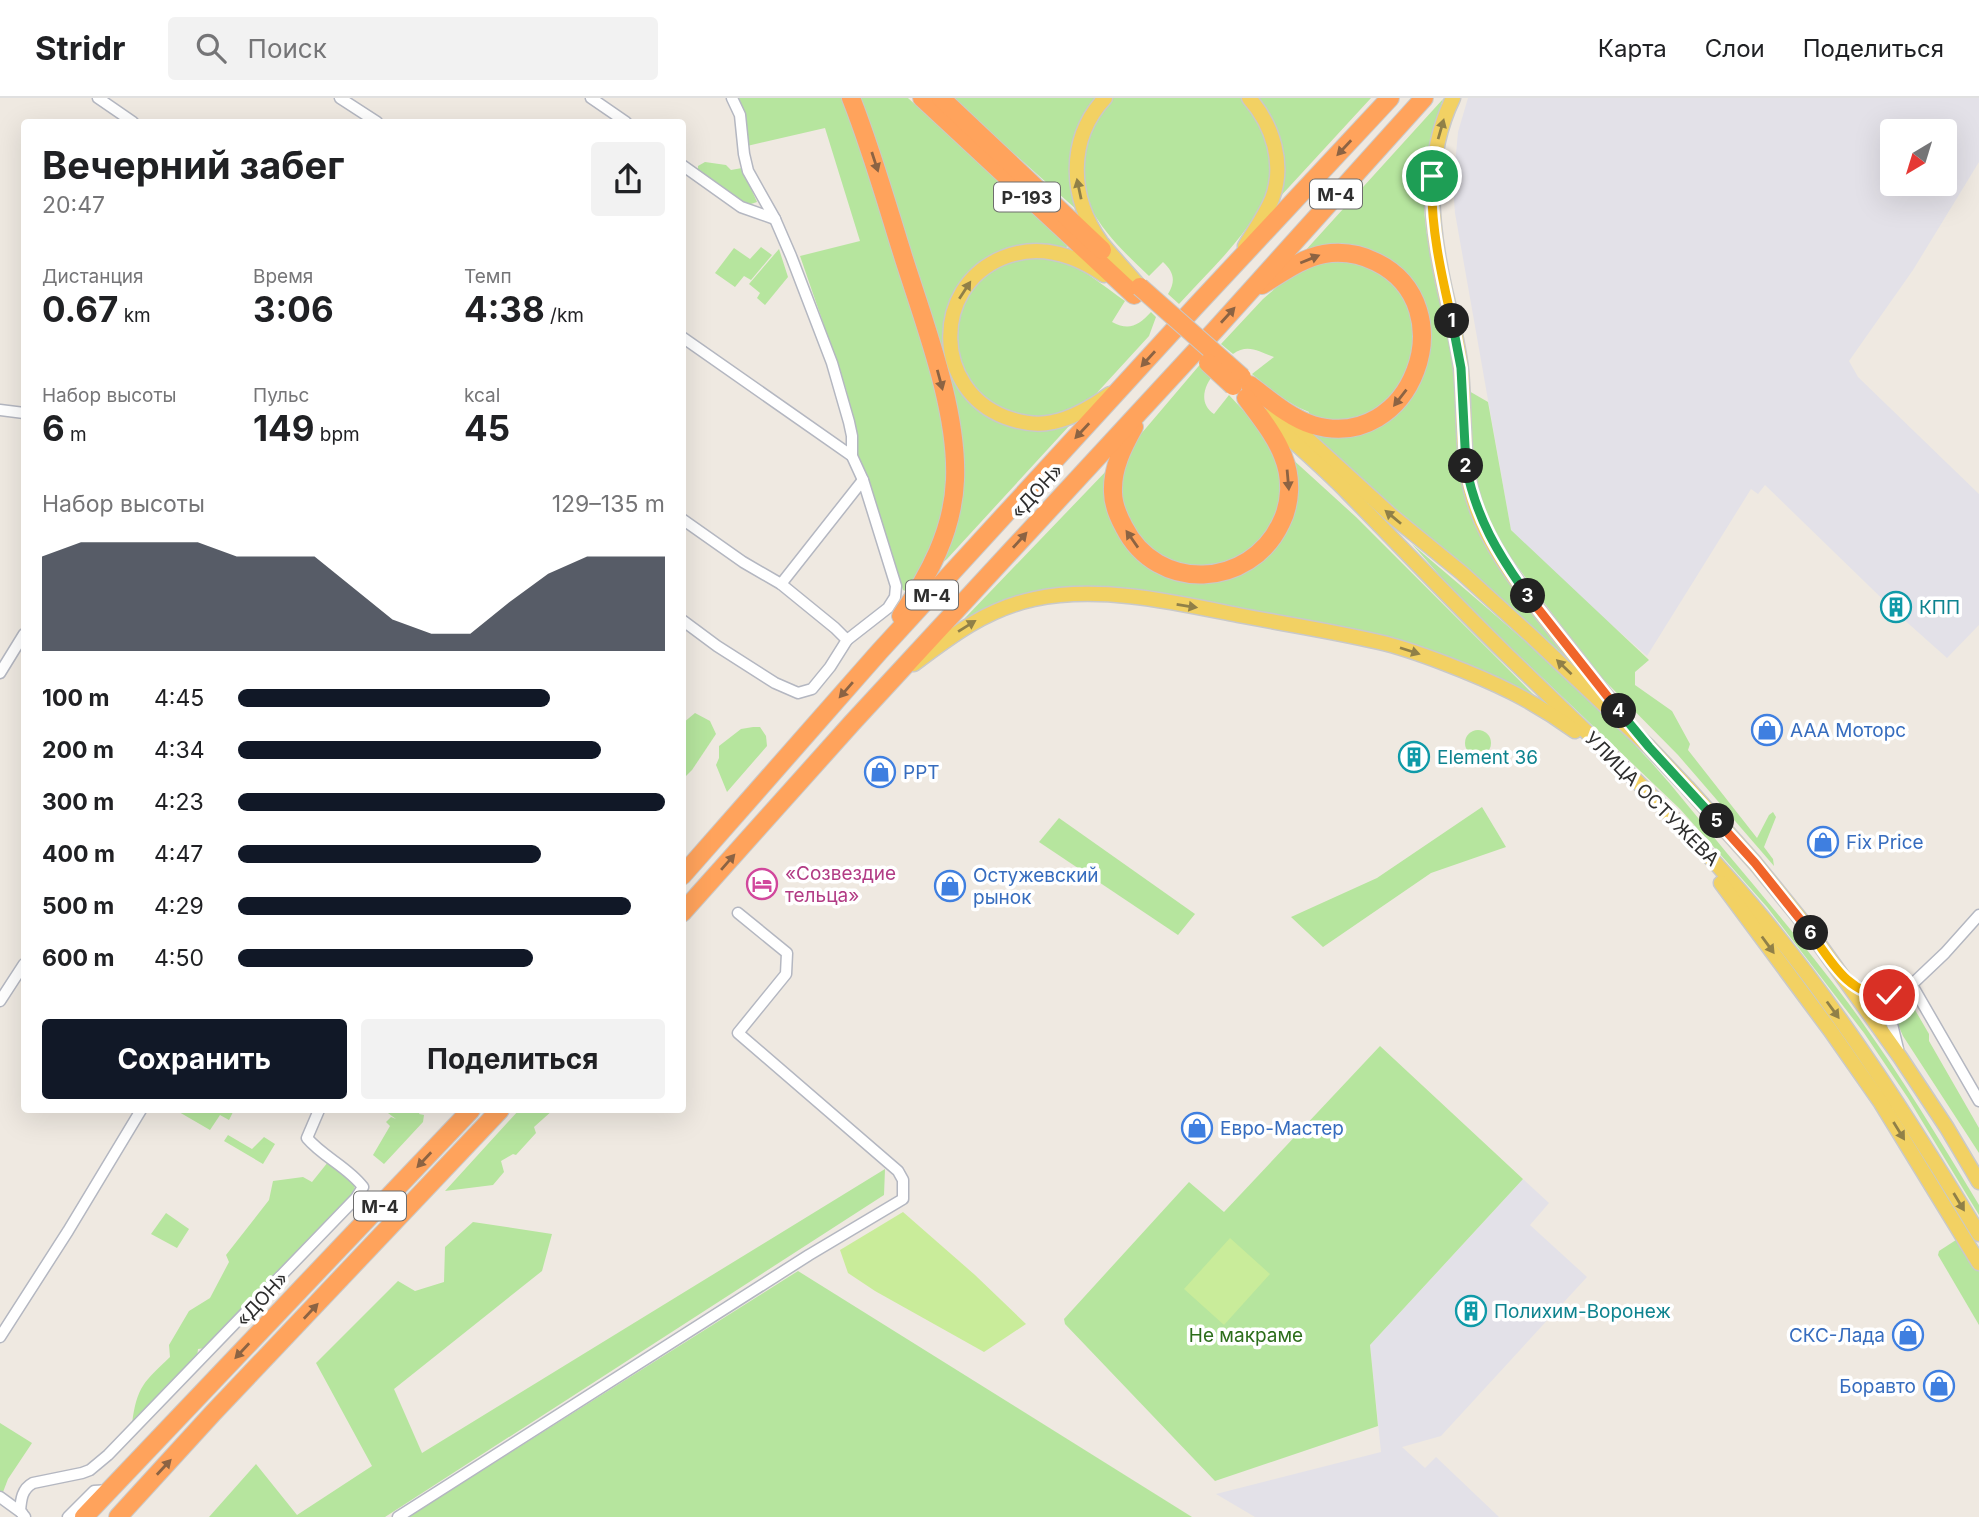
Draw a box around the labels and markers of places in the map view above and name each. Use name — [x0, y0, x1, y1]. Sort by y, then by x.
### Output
pin — [1402, 146, 1462, 206]
pin: 1 — [1434, 304, 1470, 339]
pin: 2 — [1448, 448, 1484, 484]
pin: 3 — [1510, 578, 1546, 614]
building icon: КПП — [1879, 590, 1913, 624]
place label: КПП — [1919, 596, 1960, 619]
pin: 4 — [1602, 694, 1636, 728]
shop icon: ААА Моторс — [1750, 713, 1784, 747]
place label: ААА Моторс — [1790, 719, 1906, 742]
building icon: Element 36 — [1397, 740, 1431, 774]
place label: Element 36 — [1437, 746, 1538, 769]
shop icon: РРТ — [863, 755, 897, 789]
place label: РРТ — [903, 761, 940, 784]
pin: 5 — [1700, 804, 1734, 838]
shop icon: Fix Price — [1806, 825, 1840, 859]
place label: Fix Price — [1846, 831, 1924, 854]
place label: «Созвездие тельца» — [785, 862, 896, 907]
place label: Остужевский рынок — [973, 864, 1099, 909]
hotel icon: «Созвездие тельца» — [745, 867, 779, 901]
shop icon: Остужевский рынок — [933, 869, 967, 903]
pin: 6 — [1794, 916, 1828, 950]
pin — [1859, 965, 1919, 1025]
shop icon: Евро-Мастер — [1180, 1111, 1214, 1145]
place label: Евро-Мастер — [1220, 1117, 1344, 1140]
building icon: Полихим-Воронеж — [1454, 1294, 1488, 1328]
place label: Полихим-Воронеж — [1494, 1300, 1671, 1323]
shop icon: СКС-Лада — [1891, 1318, 1925, 1352]
place label: СКС-Лада — [1789, 1324, 1885, 1347]
shop icon: Боравто — [1922, 1369, 1956, 1403]
place label: Боравто — [1839, 1375, 1916, 1398]

